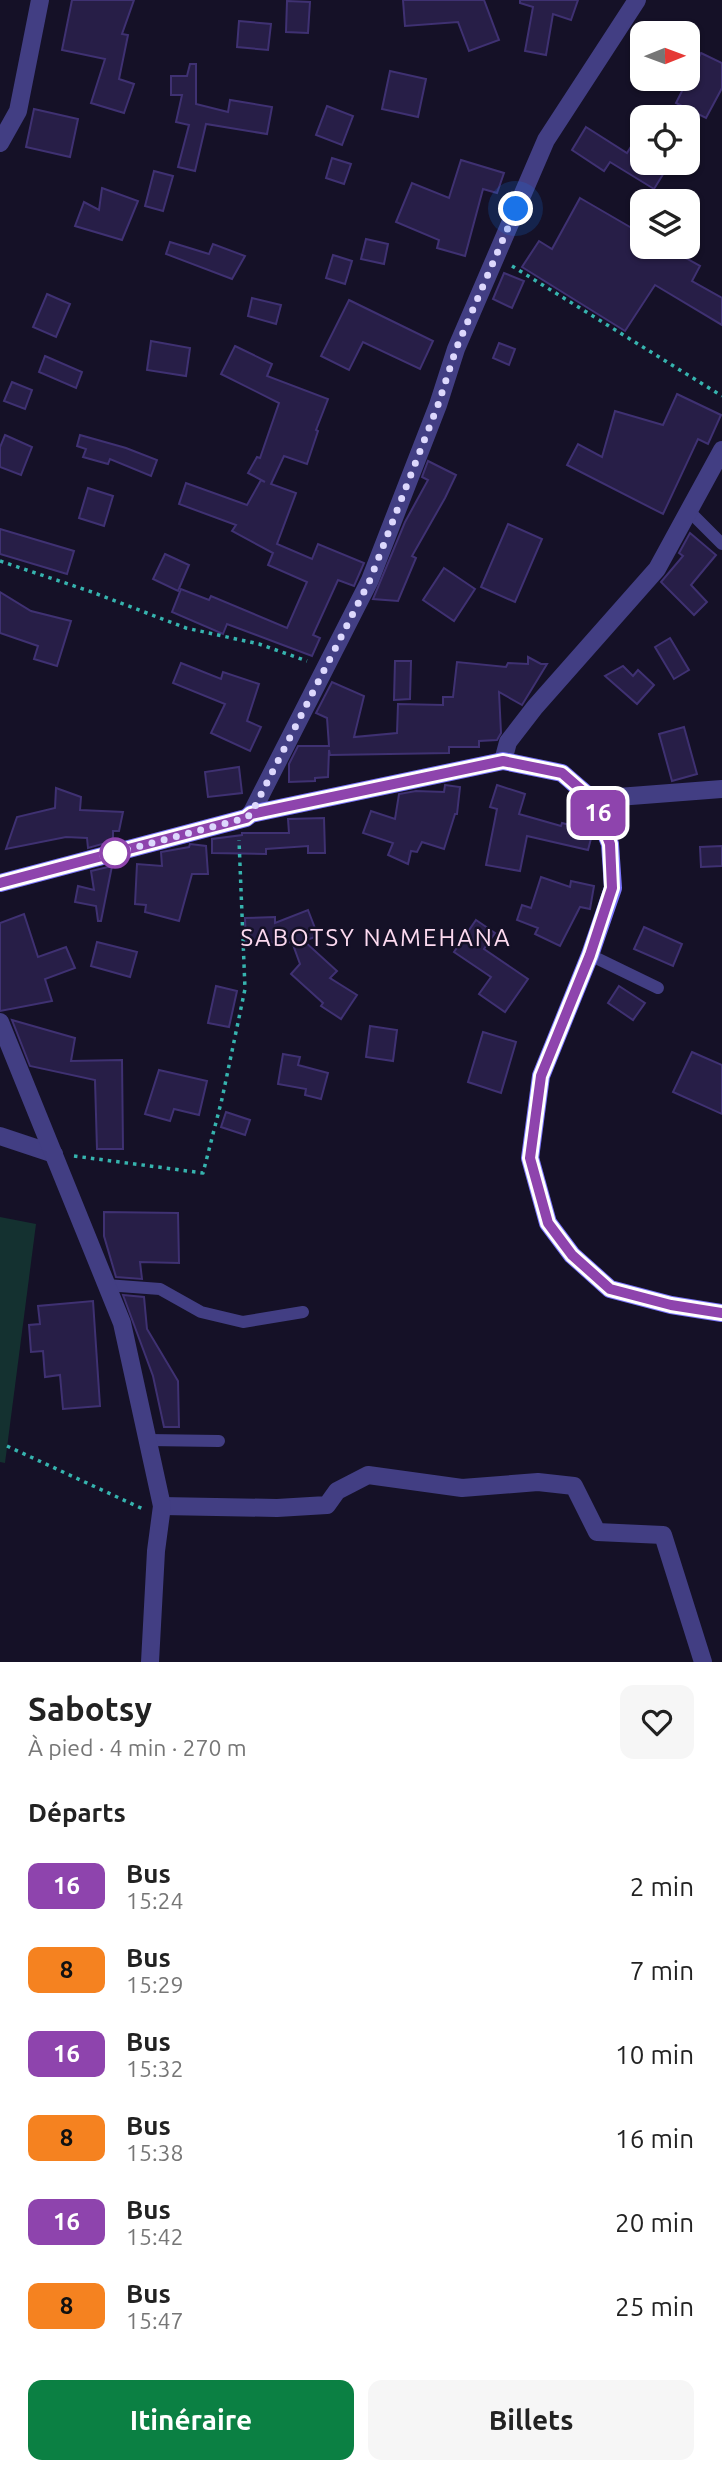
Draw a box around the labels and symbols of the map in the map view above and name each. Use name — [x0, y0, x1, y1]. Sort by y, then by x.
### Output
north arrow — [630, 21, 700, 91]
your location — [498, 191, 533, 226]
line badge: 16 — [566, 790, 630, 836]
unlabelled marker — [100, 838, 130, 868]
district label: SABOTSY NAMEHANA — [240, 924, 512, 951]

